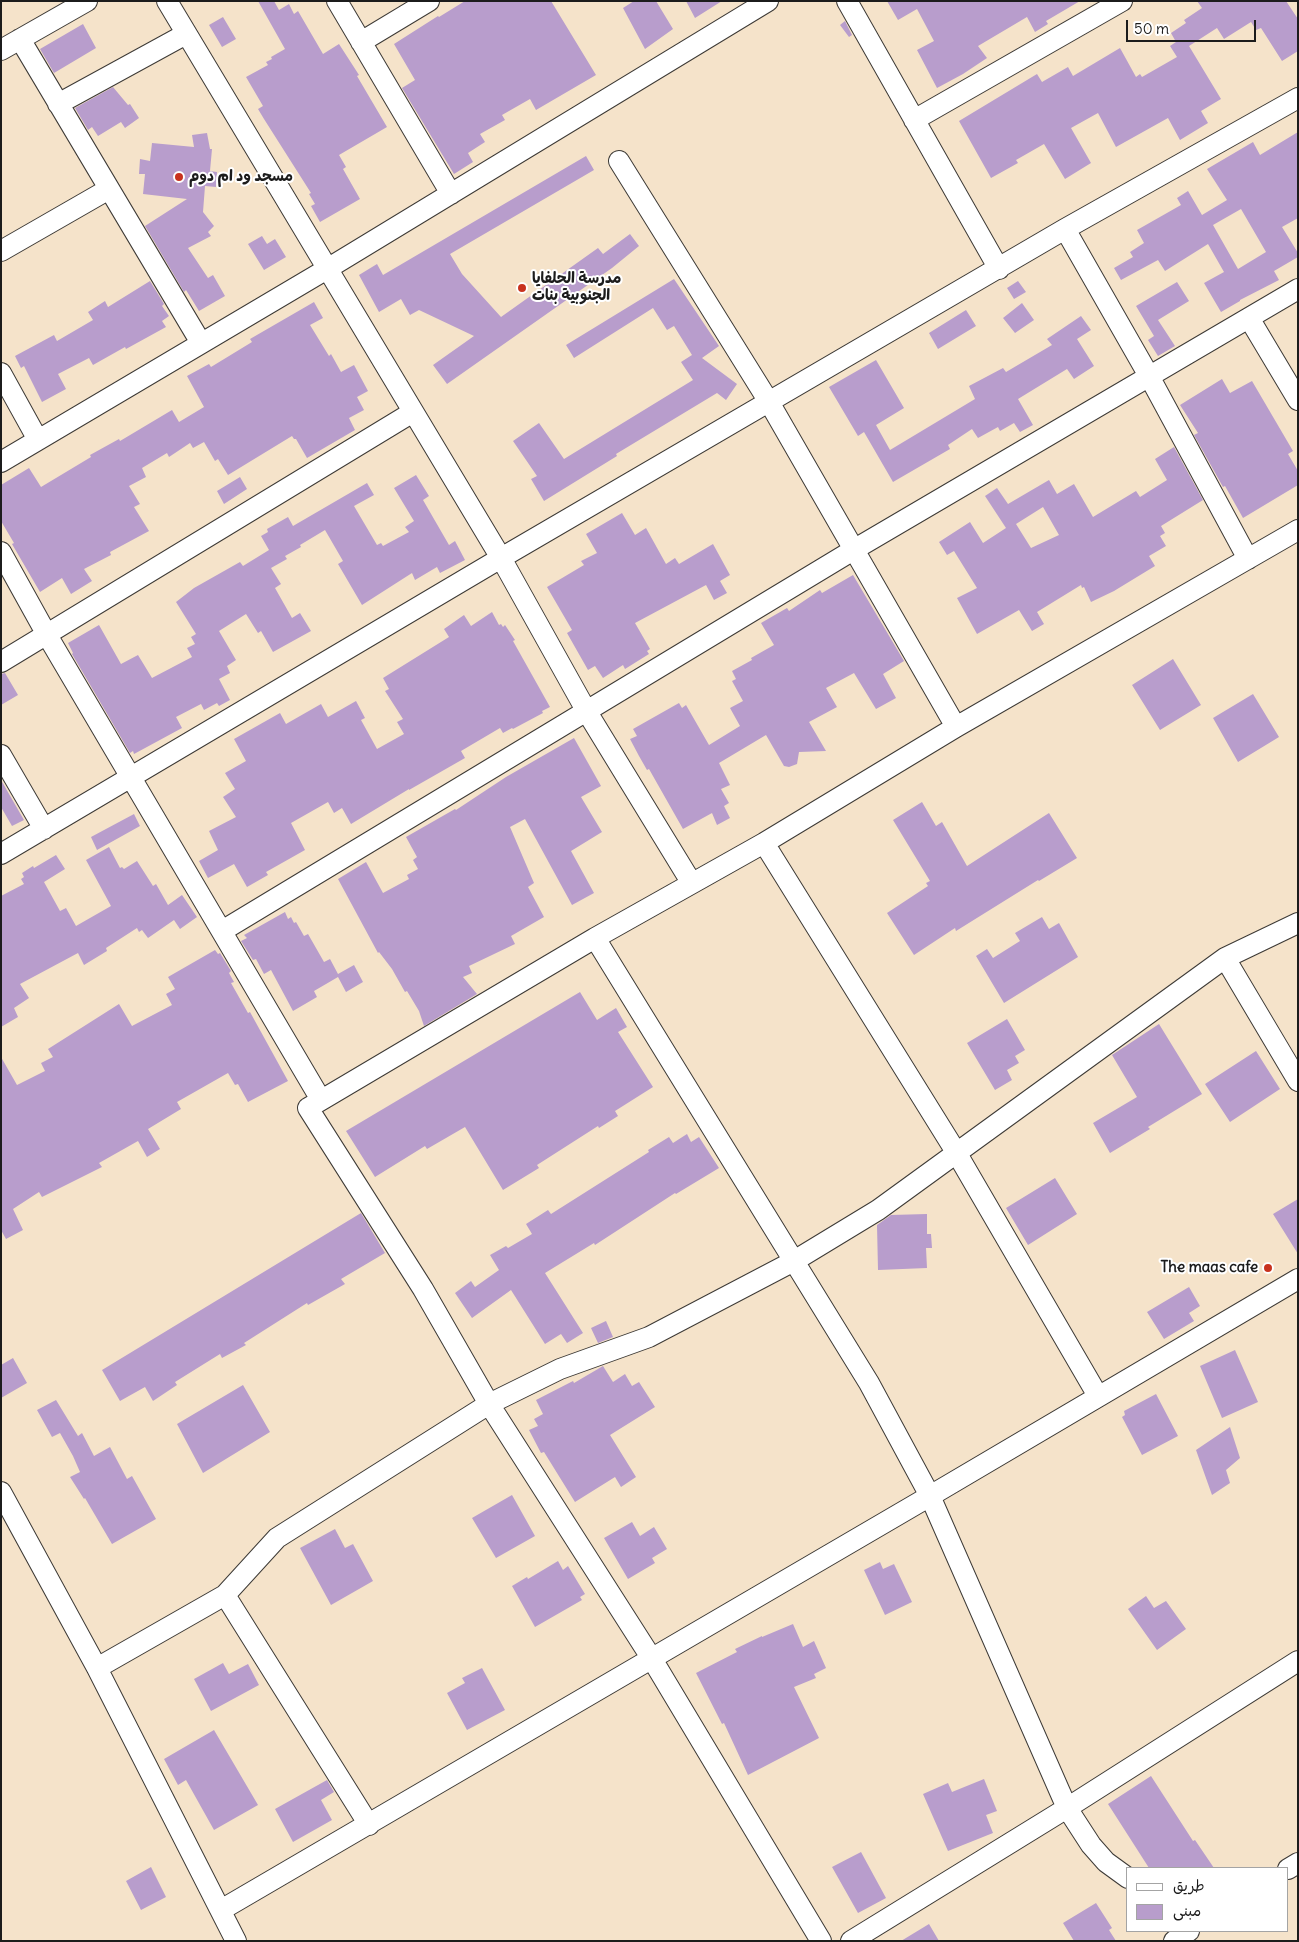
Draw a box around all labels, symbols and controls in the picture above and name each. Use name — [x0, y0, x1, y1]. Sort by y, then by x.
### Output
scale bar — [1129, 10, 1259, 42]
text: 50 m — [1134, 19, 1169, 38]
place label: مسجد ود ام دوم — [189, 168, 293, 186]
marker: مسجد ود ام دوم — [173, 171, 185, 183]
place label: مدرسة الحلفايا الجنوبية بنات — [532, 270, 621, 305]
marker: مدرسة الحلفايا الجنوبية بنات — [516, 282, 528, 294]
place label: The maas cafe — [1161, 1259, 1258, 1277]
marker: The maas cafe — [1262, 1262, 1274, 1274]
legend — [1126, 1867, 1289, 1932]
text: طريق — [1173, 1876, 1205, 1895]
text: مبنى — [1173, 1901, 1201, 1920]

